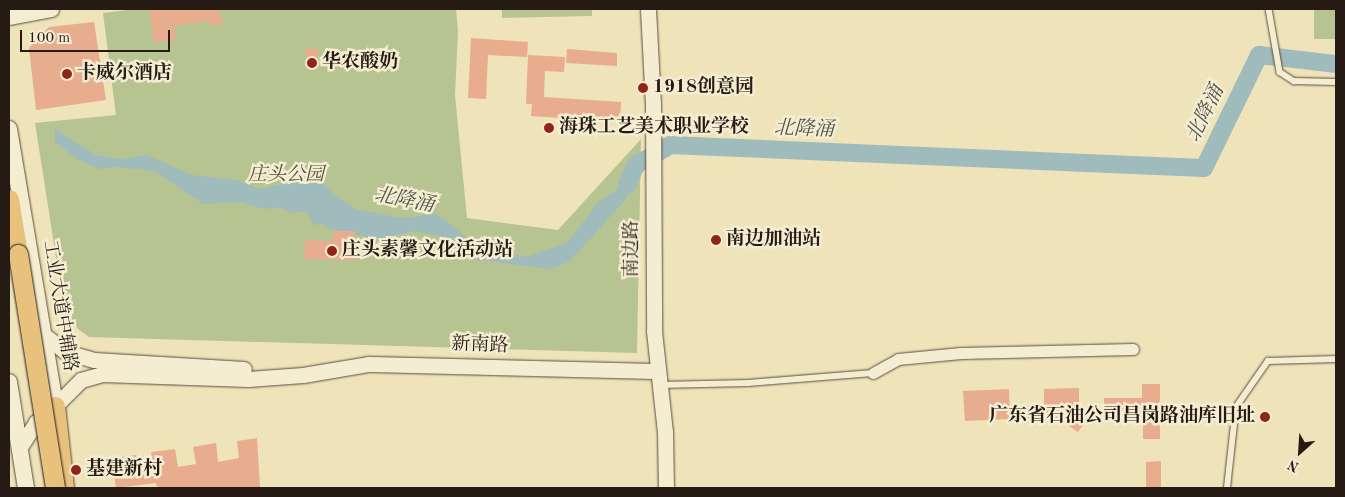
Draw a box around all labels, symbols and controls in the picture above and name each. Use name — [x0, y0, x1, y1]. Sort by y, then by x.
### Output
scale bar — [22, 20, 172, 52]
text: 100 m — [28, 31, 70, 46]
place label: 华农酸奶 — [322, 52, 398, 74]
marker: 华农酸奶 — [306, 57, 318, 69]
place label: 卡威尔酒店 — [77, 63, 172, 85]
marker: 卡威尔酒店 — [61, 68, 73, 80]
place label: 1918创意园 — [653, 77, 754, 99]
marker: 1918创意园 — [637, 82, 649, 94]
water label: 北降涌 — [1182, 82, 1230, 146]
place label: 海珠工艺美术职业学校 — [559, 117, 749, 139]
water label: 北降涌 — [774, 117, 834, 143]
marker: 海珠工艺美术职业学校 — [543, 122, 555, 134]
park label: 庄头公园 — [248, 165, 324, 187]
water label: 北降涌 — [372, 183, 436, 219]
street label: 南边路 — [622, 221, 644, 277]
place label: 南边加油站 — [726, 229, 821, 251]
marker: 南边加油站 — [710, 234, 722, 246]
street label: 工业大道中辅路 — [37, 239, 81, 373]
place label: 庄头素馨文化活动站 — [342, 240, 513, 262]
marker: 庄头素馨文化活动站 — [326, 245, 338, 257]
street label: 新南路 — [451, 334, 509, 358]
place label: 广东省石油公司昌岗路油库旧址 — [989, 406, 1255, 428]
marker: 广东省石油公司昌岗路油库旧址 — [1259, 411, 1271, 423]
north arrow — [1275, 427, 1325, 477]
text: N — [1286, 457, 1301, 474]
place label: 基建新村 — [86, 459, 162, 481]
marker: 基建新村 — [70, 464, 82, 476]

